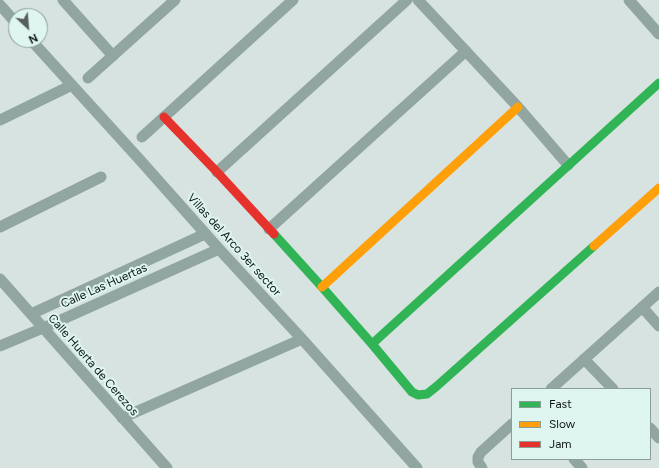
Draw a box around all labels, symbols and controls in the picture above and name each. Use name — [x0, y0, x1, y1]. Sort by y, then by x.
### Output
north arrow — [8, 8, 48, 48]
text: N — [26, 31, 40, 46]
street label: Villas del Arco 3er sector — [184, 191, 284, 299]
street label: Calle Las Huertas — [59, 261, 149, 311]
street label: Calle Huerta de Cerezos — [45, 311, 141, 419]
legend — [511, 388, 651, 460]
text: Fast — [549, 397, 572, 411]
text: Slow — [549, 417, 575, 431]
text: Jam — [549, 437, 572, 451]

